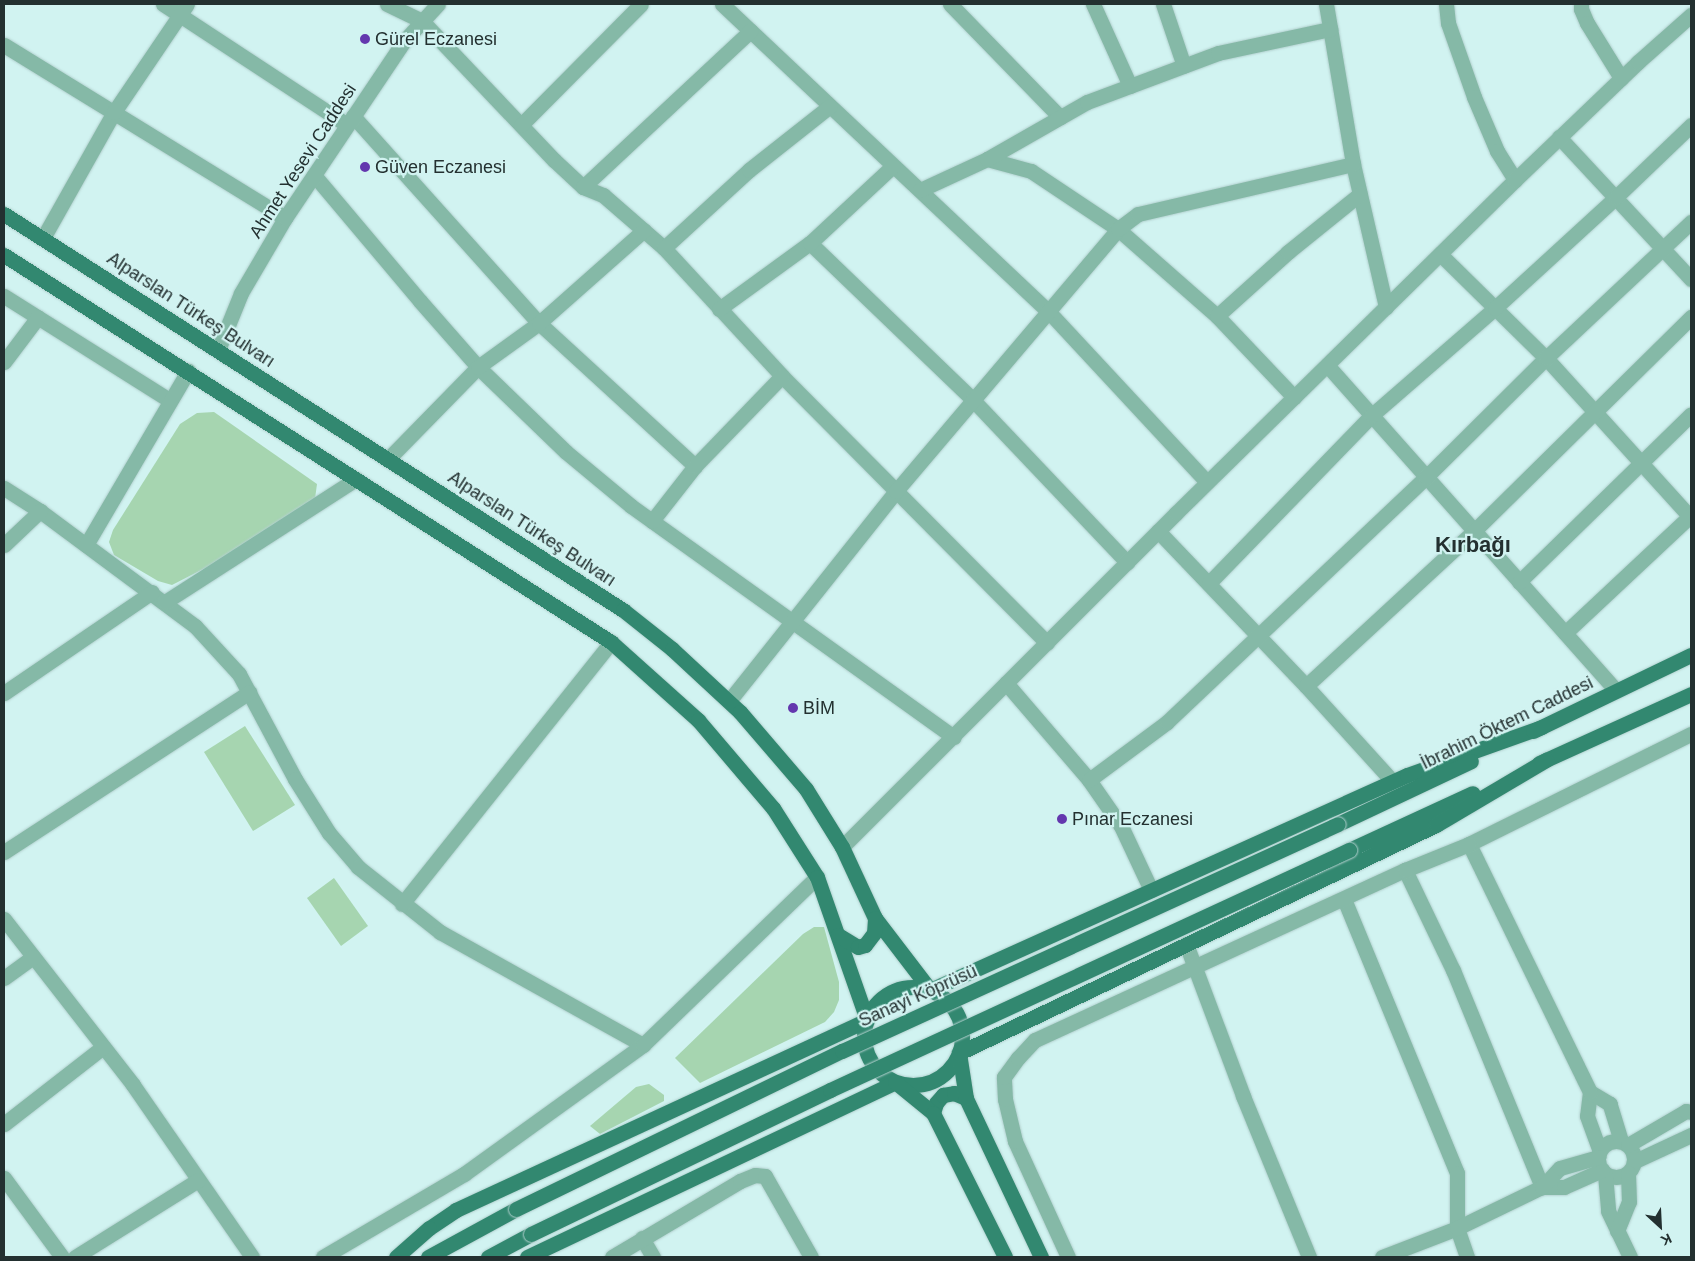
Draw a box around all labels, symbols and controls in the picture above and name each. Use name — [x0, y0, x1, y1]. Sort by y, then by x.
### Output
place label: Gürel Eczanesi — [375, 28, 497, 50]
marker: Gürel Eczanesi — [359, 33, 371, 45]
street label: Ahmet Yesevi Caddesi — [245, 79, 361, 243]
place label: Güven Eczanesi — [375, 156, 506, 178]
marker: Güven Eczanesi — [359, 161, 371, 173]
street label: Alparslan Türkeş Bulvarı — [103, 248, 279, 372]
street label: Alparslan Türkeş Bulvarı — [444, 467, 620, 591]
district label: Kırbağı — [1435, 532, 1511, 558]
street label: İbrahim Öktem Caddesi — [1417, 672, 1597, 774]
place label: BİM — [803, 697, 835, 719]
marker: BİM — [787, 702, 799, 714]
place label: Pınar Eczanesi — [1072, 808, 1193, 830]
marker: Pınar Eczanesi — [1056, 813, 1068, 825]
street label: Sanayi Köprüsü — [856, 960, 980, 1032]
north arrow — [1635, 1201, 1685, 1251]
text: K — [1658, 1230, 1674, 1249]

